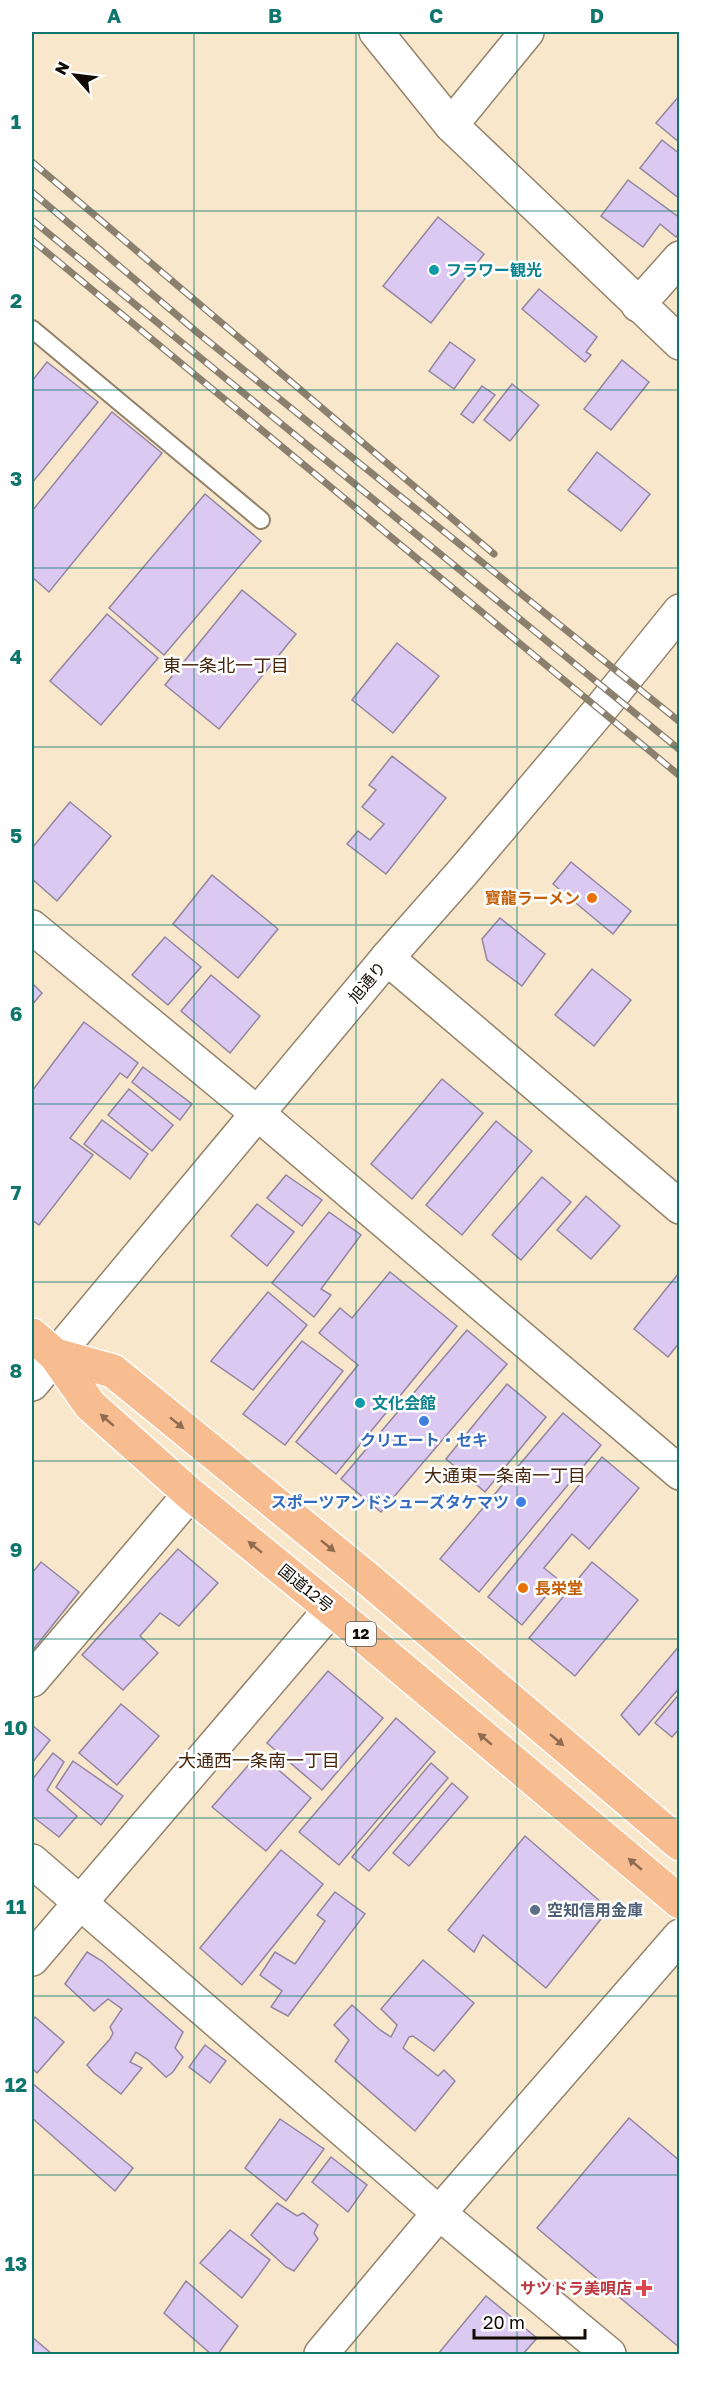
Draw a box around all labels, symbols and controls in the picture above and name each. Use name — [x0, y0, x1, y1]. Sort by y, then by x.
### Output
text: A — [107, 3, 121, 27]
text: B — [268, 3, 282, 27]
text: C — [429, 3, 443, 27]
text: D — [590, 3, 604, 27]
north arrow — [45, 45, 105, 105]
text: N — [50, 58, 73, 78]
text: 1 — [11, 109, 21, 133]
place label: フラワー観光 — [446, 260, 542, 280]
marker: フラワー観光 — [427, 263, 441, 277]
text: 2 — [10, 288, 22, 312]
text: 3 — [10, 466, 22, 490]
text: 4 — [10, 644, 22, 668]
district label: 東一条北一丁目 — [163, 654, 289, 676]
text: 5 — [10, 823, 22, 847]
place label: 寶龍ラーメン — [485, 888, 580, 908]
marker: 寶龍ラーメン — [585, 891, 599, 905]
street label: 旭通り — [344, 957, 390, 1007]
text: 6 — [10, 1001, 22, 1025]
text: 7 — [11, 1180, 22, 1204]
text: 8 — [10, 1358, 22, 1382]
place label: 文化会館 — [372, 1393, 436, 1413]
marker: 文化会館 — [353, 1396, 367, 1410]
one-way arrow — [100, 1414, 115, 1427]
marker: クリエート・セキ — [417, 1414, 431, 1428]
one-way arrow — [169, 1416, 185, 1429]
place label: クリエート・セキ — [360, 1430, 488, 1450]
district label: 大通東一条南一丁目 — [424, 1464, 586, 1486]
place label: スポーツアンドシューズタケマツ — [271, 1492, 509, 1512]
marker: スポーツアンドシューズタケマツ — [514, 1495, 528, 1509]
text: 9 — [10, 1537, 22, 1561]
one-way arrow — [247, 1540, 263, 1553]
one-way arrow — [320, 1540, 336, 1553]
street label: 国道12号 — [274, 1560, 338, 1616]
place label: 長栄堂 — [535, 1578, 583, 1598]
marker: 長栄堂 — [516, 1581, 530, 1595]
road number: 12 — [346, 1622, 376, 1646]
text: 10 — [4, 1715, 28, 1739]
one-way arrow — [477, 1732, 493, 1745]
one-way arrow — [549, 1733, 564, 1746]
district label: 大通西一条南一丁目 — [178, 1749, 340, 1771]
one-way arrow — [628, 1858, 643, 1871]
text: 11 — [6, 1894, 26, 1918]
place label: 空知信用金庫 — [547, 1900, 643, 1920]
marker: 空知信用金庫 — [528, 1903, 542, 1917]
text: 12 — [5, 2072, 27, 2096]
text: 13 — [5, 2251, 27, 2275]
place label: サツドラ美唄店 — [520, 2278, 632, 2298]
marker: サツドラ美唄店 — [637, 2281, 651, 2295]
scale bar — [474, 2302, 585, 2340]
text: 20 m — [483, 2311, 525, 2333]

